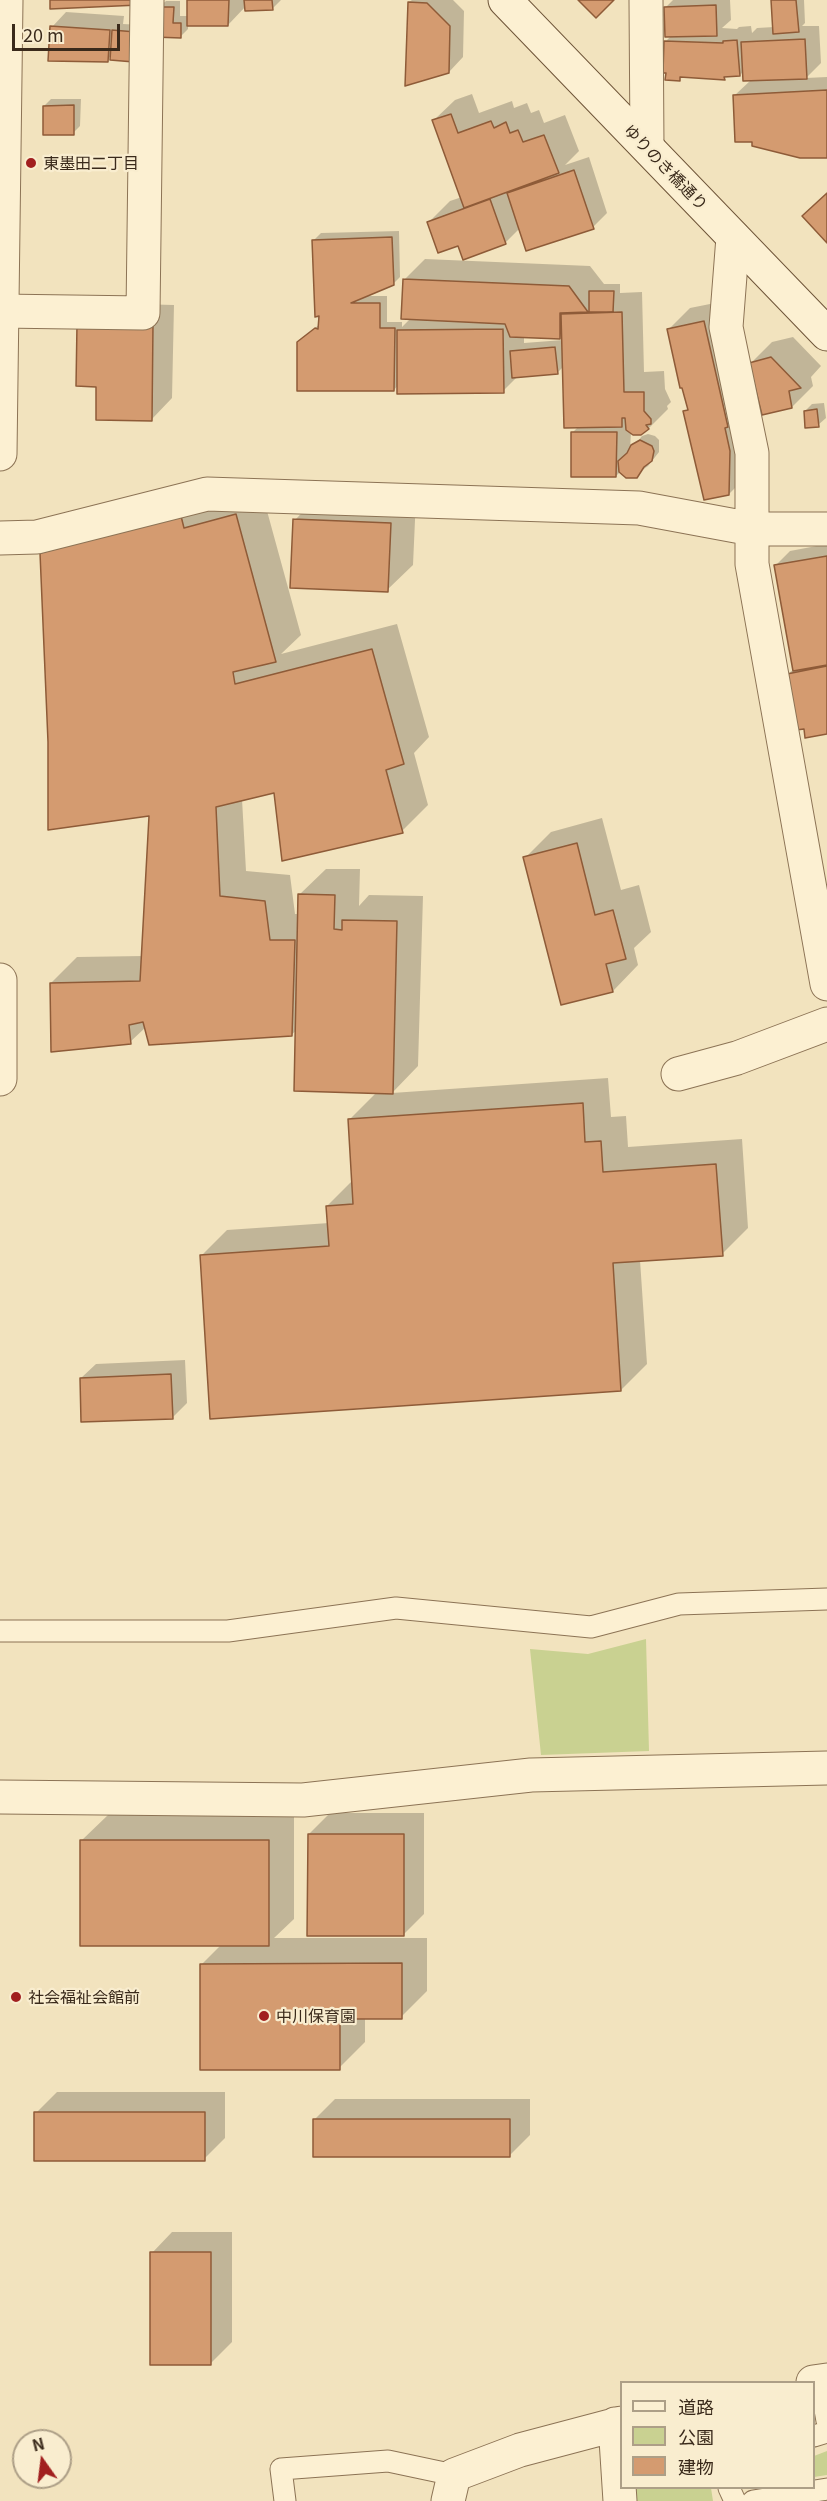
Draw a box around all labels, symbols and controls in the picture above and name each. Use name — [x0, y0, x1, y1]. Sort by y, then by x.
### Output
scale bar — [15, 12, 123, 50]
text: 20 m — [23, 21, 64, 47]
street label: ゆりのき橋通り — [620, 120, 712, 214]
place label: 東墨田二丁目 — [43, 153, 139, 173]
marker: 東墨田二丁目 — [24, 156, 38, 170]
place label: 社会福祉会館前 — [28, 1987, 140, 2007]
marker: 社会福祉会館前 — [9, 1990, 23, 2004]
place label: 中川保育園 — [276, 2006, 356, 2026]
marker: 中川保育園 — [257, 2009, 271, 2023]
legend — [620, 2381, 815, 2489]
text: 道路 — [678, 2393, 714, 2419]
text: 公園 — [678, 2423, 714, 2449]
north arrow — [12, 2429, 72, 2489]
text: N — [29, 2430, 47, 2457]
text: 建物 — [678, 2453, 714, 2479]

